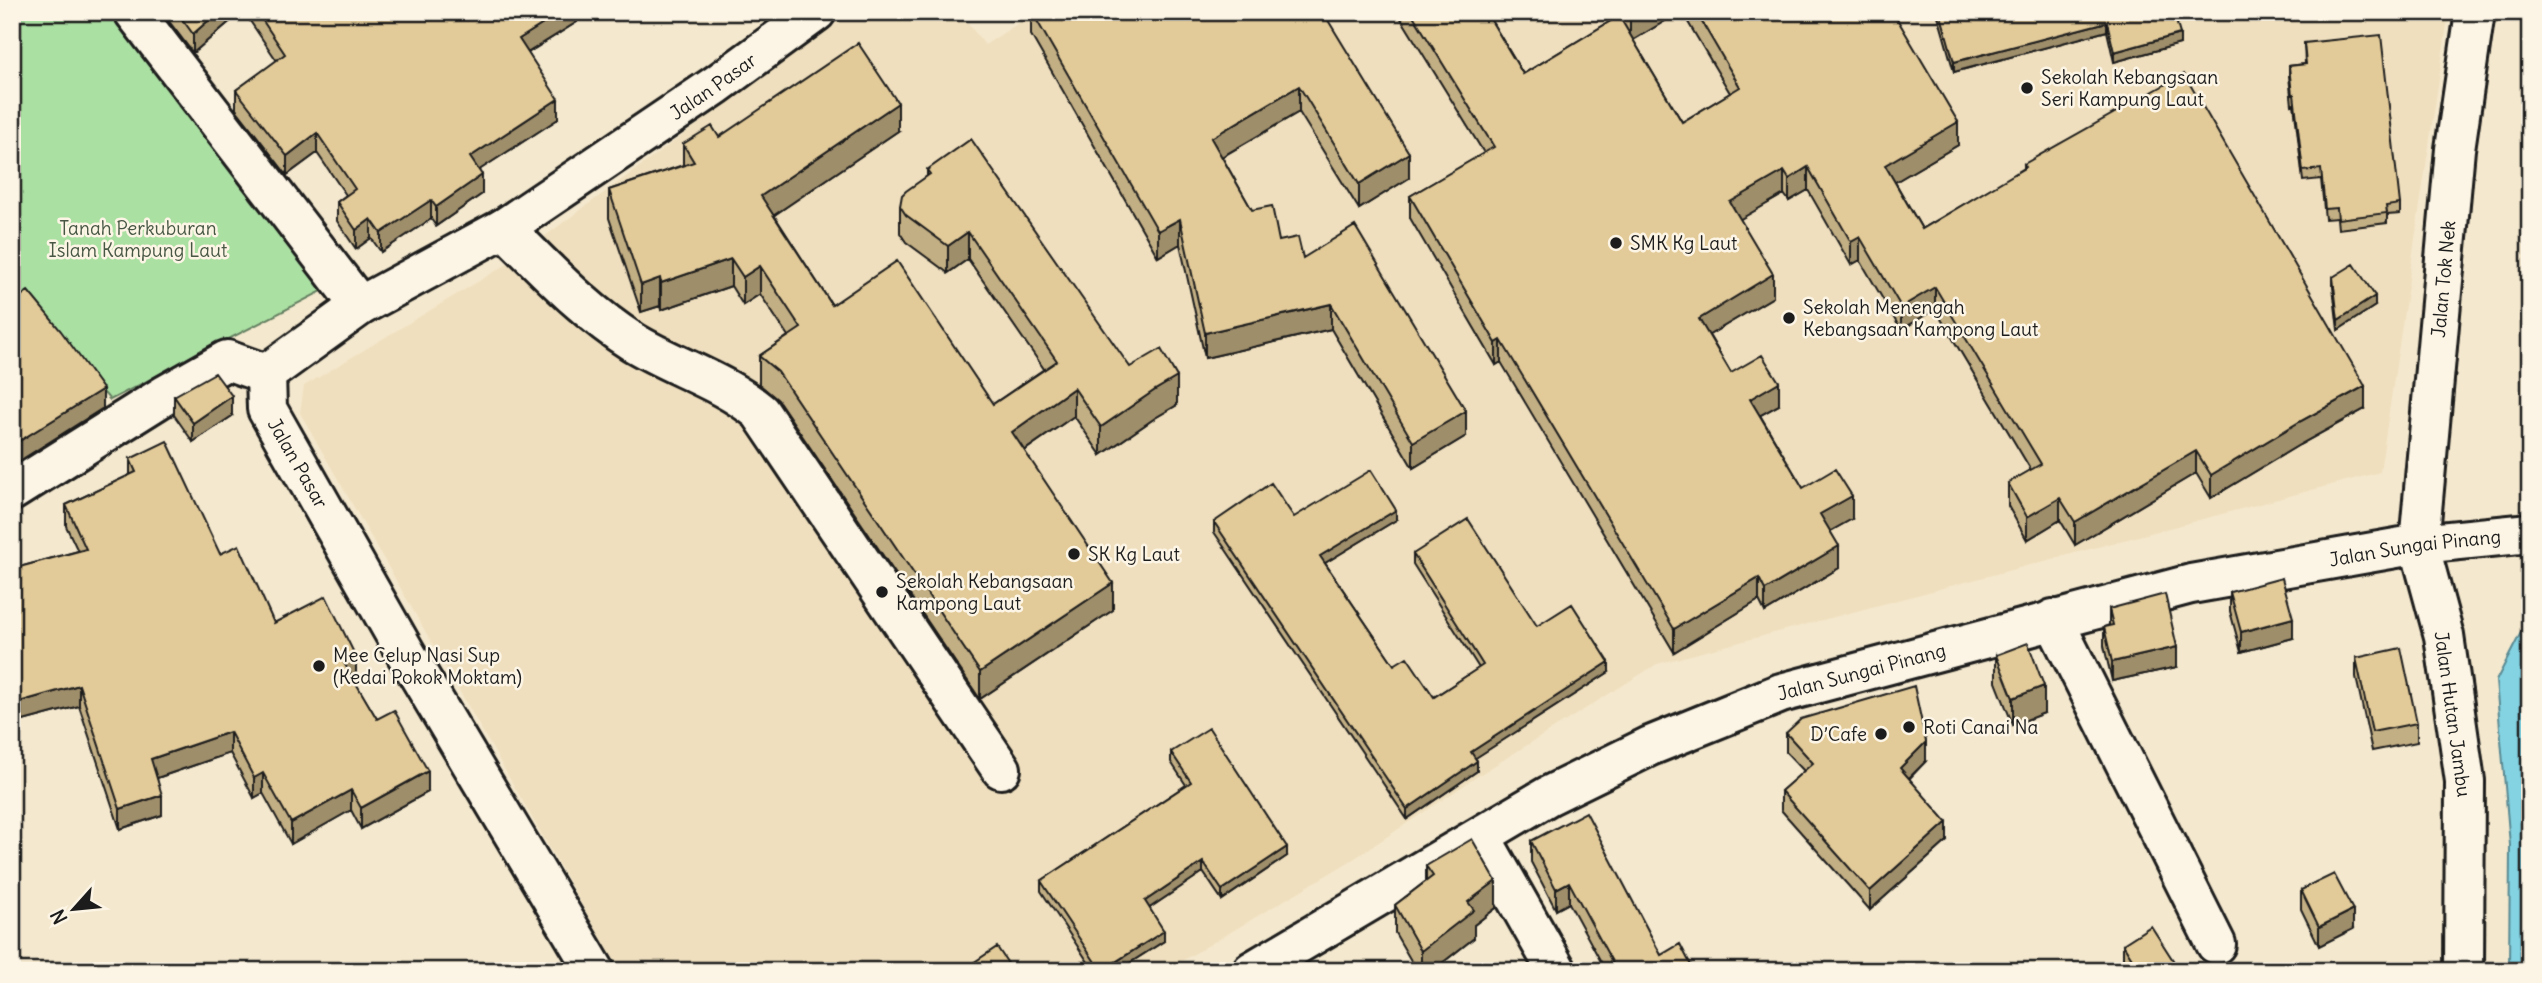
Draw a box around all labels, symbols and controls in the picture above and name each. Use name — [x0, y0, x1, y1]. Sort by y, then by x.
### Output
street label: Jalan Pasar — [665, 48, 761, 125]
place label: Sekolah Kebangsaan Seri Kampung Laut — [2041, 65, 2218, 111]
marker: Sekolah Kebangsaan Seri Kampung Laut — [2019, 80, 2035, 96]
park label: Tanah Perkuburan Islam Kampung Laut — [49, 216, 227, 262]
street label: Jalan Tok Nek — [2426, 219, 2460, 339]
place label: SMK Kg Laut — [1630, 231, 1737, 255]
marker: SMK Kg Laut — [1608, 235, 1624, 251]
place label: Sekolah Menengah Kebangsaan Kampong Laut — [1803, 295, 2038, 341]
marker: Sekolah Menengah Kebangsaan Kampong Laut — [1781, 310, 1797, 326]
street label: Jalan Pasar — [263, 414, 334, 513]
street label: Jalan Sungai Pinang — [2327, 524, 2502, 572]
place label: SK Kg Laut — [1088, 542, 1180, 566]
marker: SK Kg Laut — [1066, 546, 1082, 562]
place label: Sekolah Kebangsaan Kampong Laut — [896, 569, 1073, 615]
marker: Sekolah Kebangsaan Kampong Laut — [874, 584, 890, 600]
street label: Jalan Hutan Jambu — [2429, 629, 2477, 799]
street label: Jalan Sungai Pinang — [1775, 638, 1948, 705]
place label: Mee Celup Nasi Sup (Kedai Pokok Moktam) — [333, 643, 522, 689]
marker: Mee Celup Nasi Sup (Kedai Pokok Moktam) — [311, 658, 327, 674]
place label: Roti Canai Na — [1923, 715, 2038, 739]
marker: Roti Canai Na — [1901, 719, 1917, 735]
place label: D’Cafe — [1810, 722, 1867, 746]
marker: D’Cafe — [1873, 726, 1889, 742]
north arrow — [38, 874, 108, 944]
text: N — [45, 905, 73, 928]

